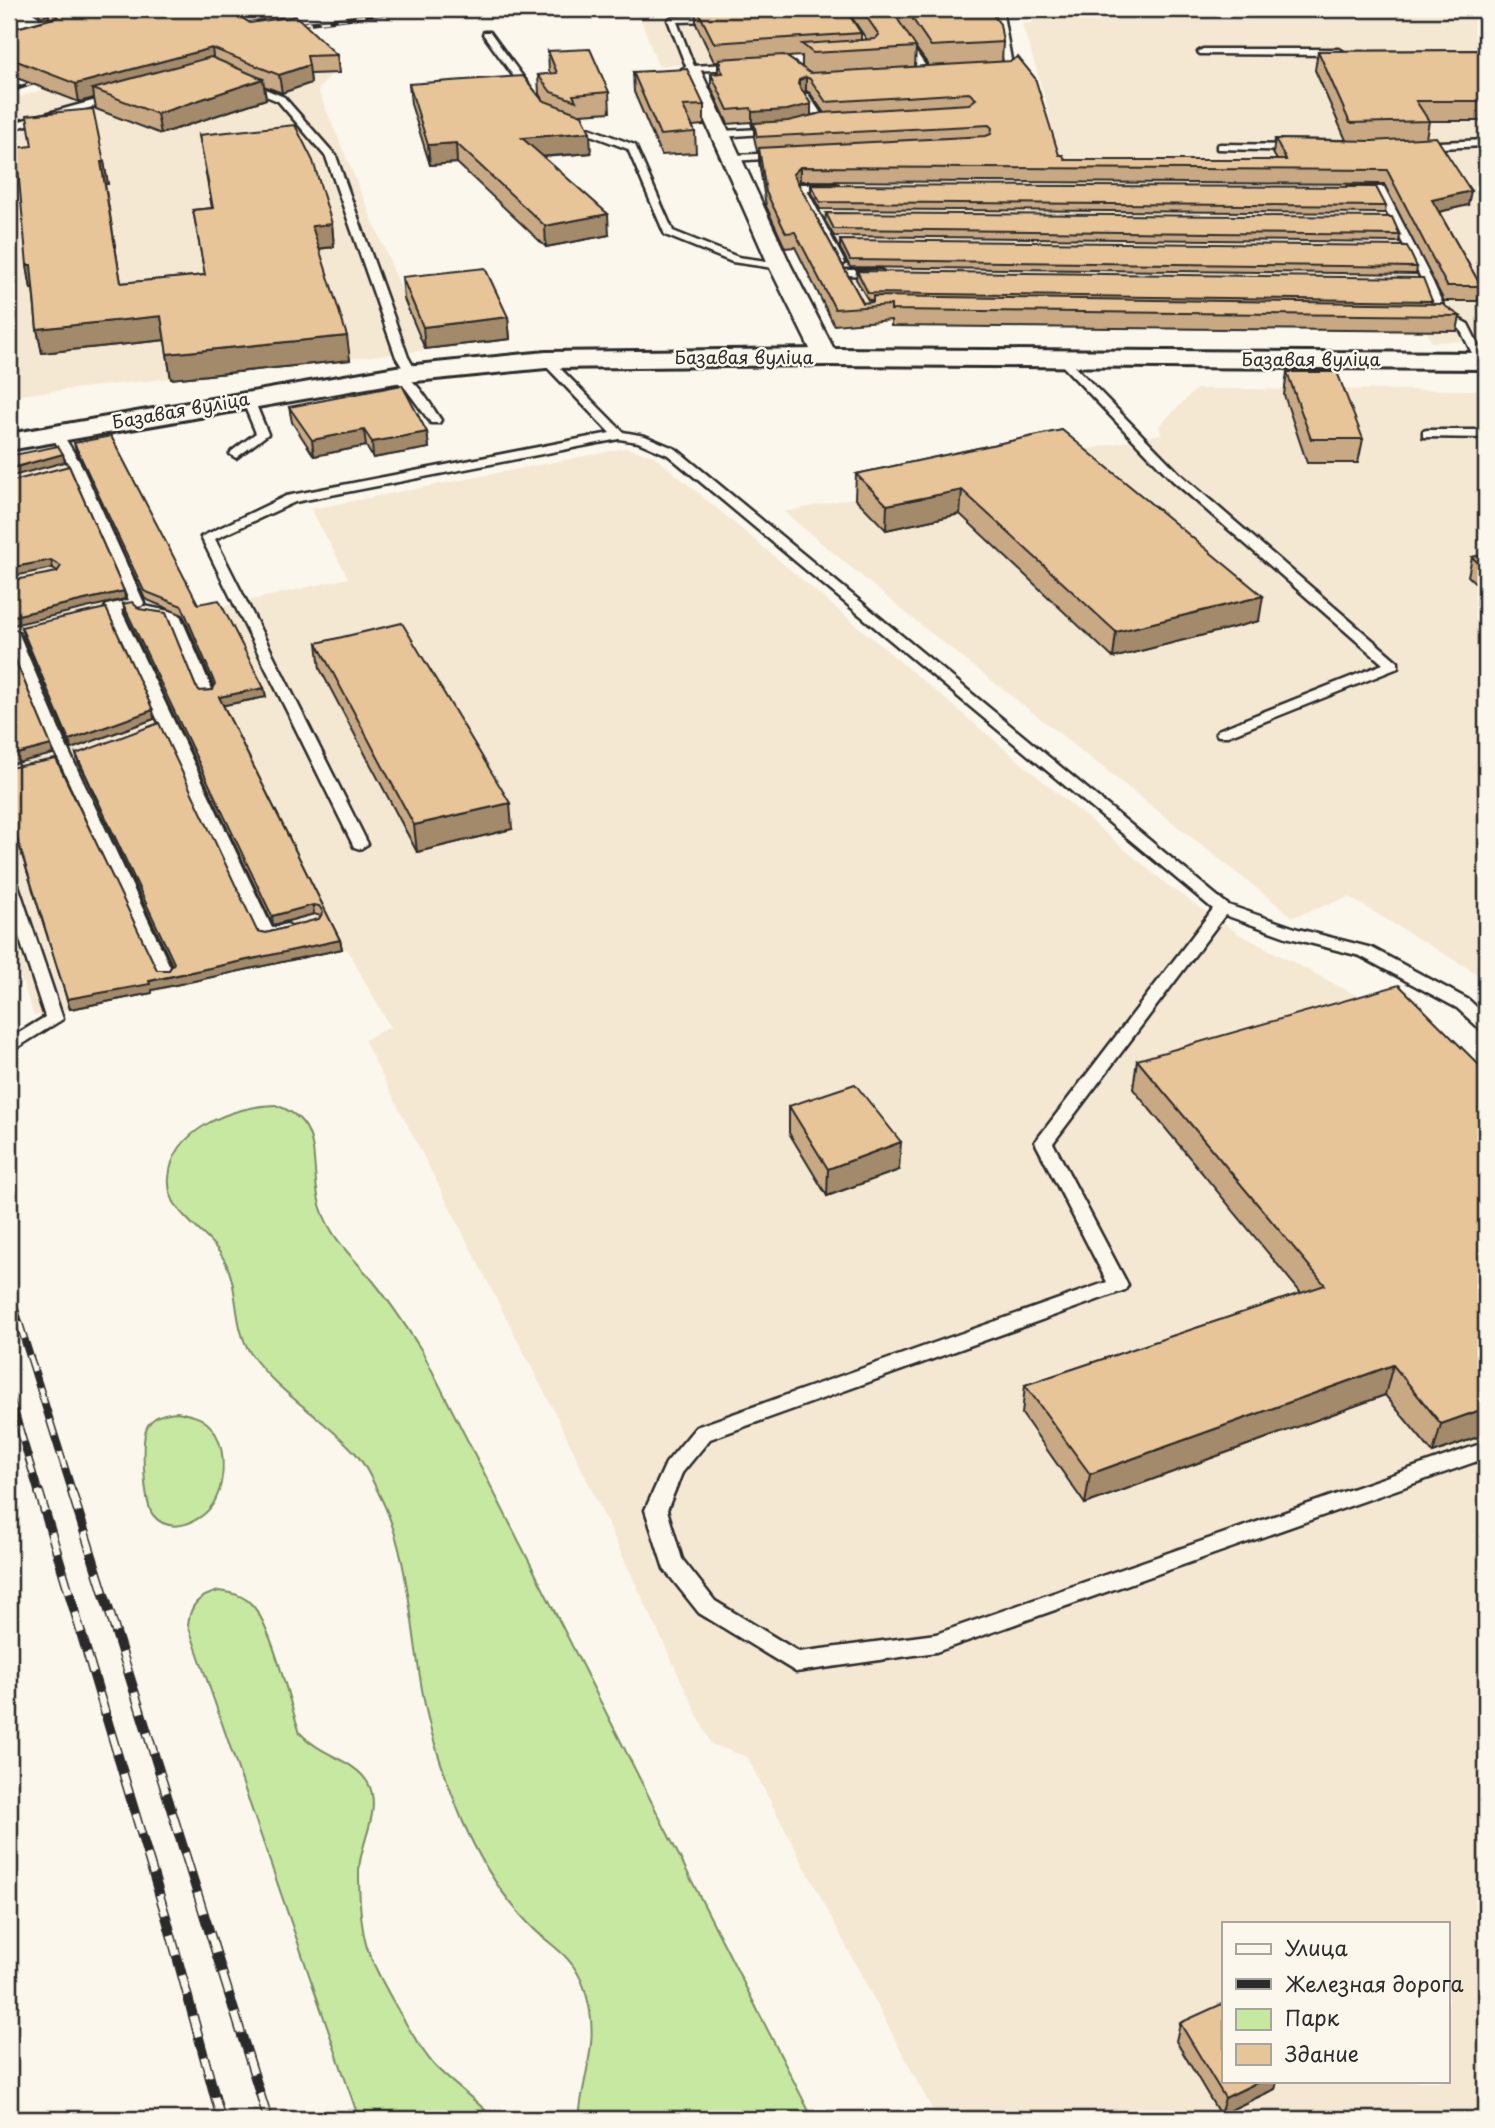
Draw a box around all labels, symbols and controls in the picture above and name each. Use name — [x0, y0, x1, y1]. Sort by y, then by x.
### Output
street label: Базавая вуліца — [675, 343, 813, 370]
street label: Базавая вуліца — [1242, 345, 1380, 372]
street label: Базавая вуліца — [110, 384, 252, 435]
legend — [1222, 1922, 1450, 2082]
text: Улица — [1285, 1931, 1348, 1963]
text: Железная дорога — [1285, 1967, 1463, 1999]
text: Парк — [1285, 2001, 1340, 2033]
text: Здание — [1285, 2037, 1359, 2069]

